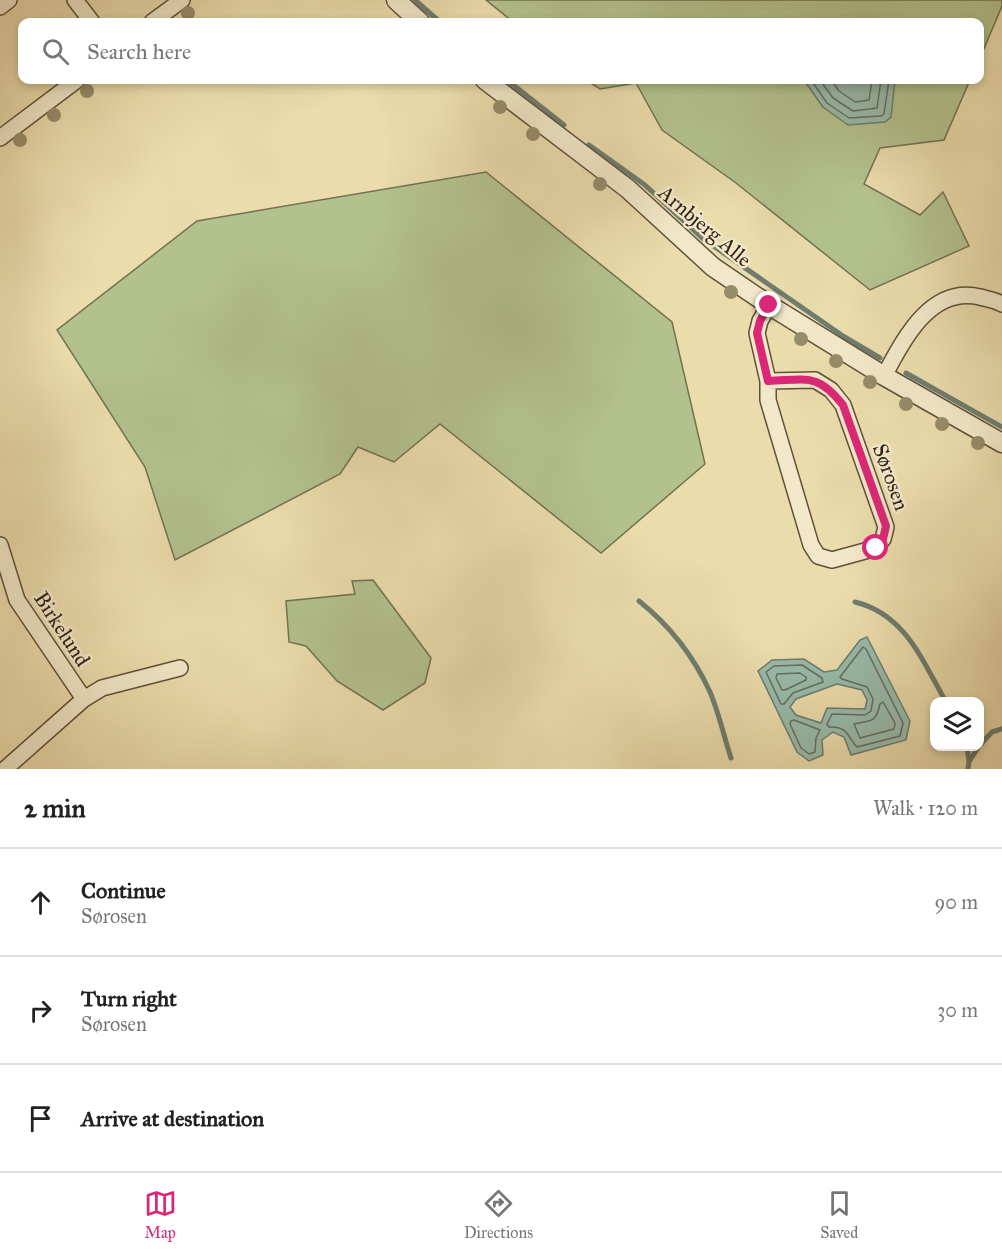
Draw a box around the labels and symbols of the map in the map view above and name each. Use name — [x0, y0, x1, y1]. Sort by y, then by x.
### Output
street label: Arnbjerg Alle — [652, 179, 757, 273]
route end — [755, 291, 781, 317]
street label: Sørosen — [867, 440, 915, 514]
route start — [862, 534, 888, 560]
street label: Birkelund — [28, 587, 96, 672]

